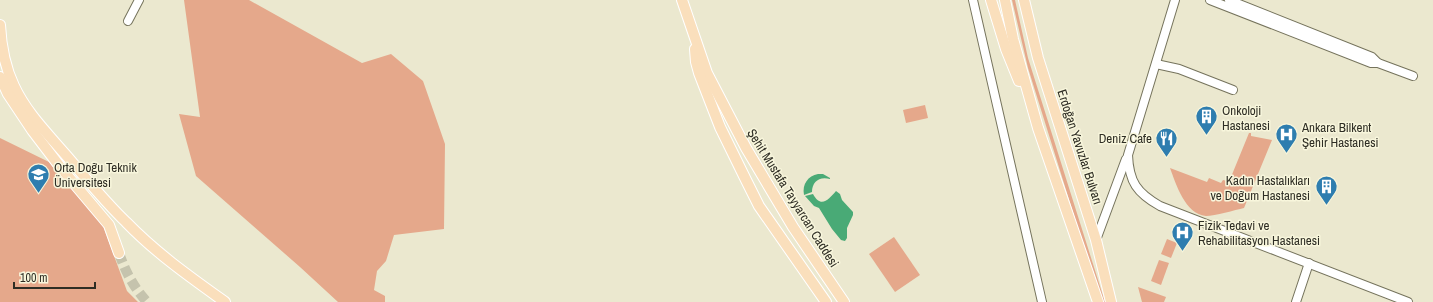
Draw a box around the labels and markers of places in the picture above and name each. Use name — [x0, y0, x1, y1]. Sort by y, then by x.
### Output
place label: Onkoloji Hastanesi — [1222, 102, 1270, 134]
building icon: Onkoloji Hastanesi — [1194, 104, 1220, 137]
place label: Ankara Bilkent Şehir Hastanesi — [1301, 119, 1378, 151]
hospital icon: Ankara Bilkent Şehir Hastanesi — [1273, 121, 1299, 154]
restaurant icon: Deniz Cafe — [1154, 125, 1180, 158]
place label: Deniz Cafe — [1099, 130, 1152, 147]
place label: Orta Doğu Teknik Üniversitesi — [54, 159, 137, 191]
school or university icon: Orta Doğu Teknik Üniversitesi — [25, 161, 51, 194]
place label: Kadın Hastalıkları ve Doğum Hastanesi — [1210, 172, 1310, 204]
building icon: Kadın Hastalıkları ve Doğum Hastanesi — [1313, 174, 1339, 207]
place label: Fizik Tedavi ve Rehabilitasyon Hastanesi — [1198, 217, 1320, 249]
hospital icon: Fizik Tedavi ve Rehabilitasyon Hastanesi — [1170, 219, 1196, 252]

